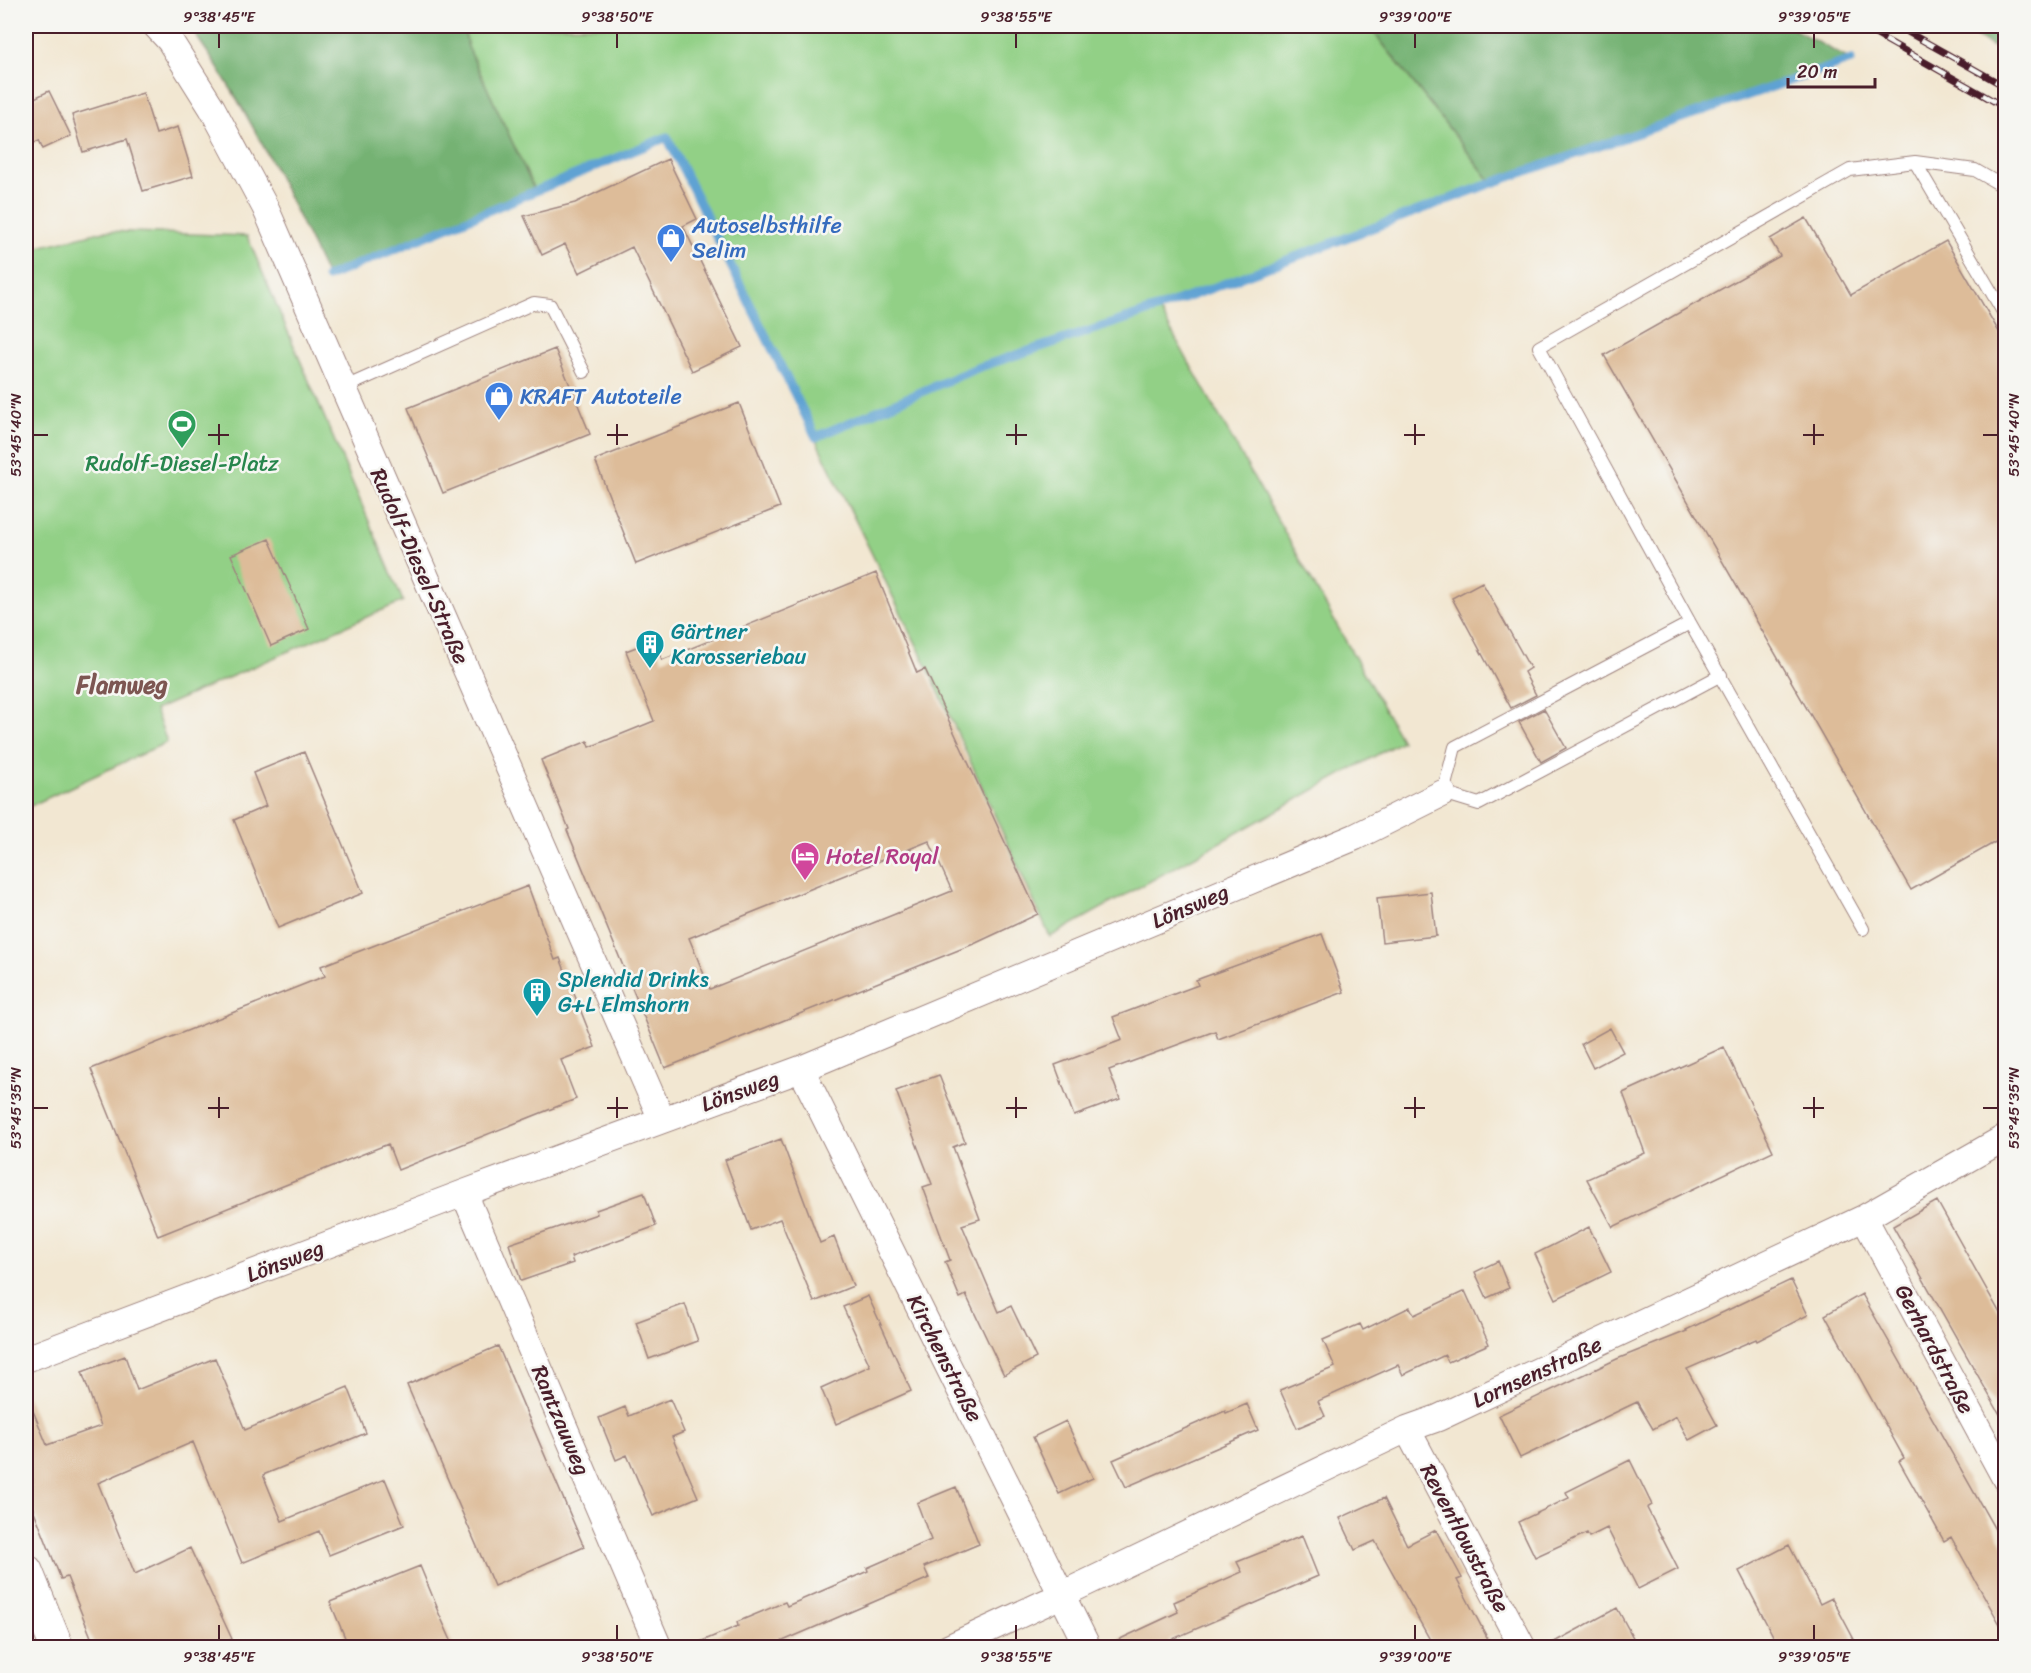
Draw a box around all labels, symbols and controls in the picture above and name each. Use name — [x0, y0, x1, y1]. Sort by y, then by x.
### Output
text: 9°38'45"E — [183, 4, 256, 30]
text: 9°38'50"E — [581, 4, 655, 30]
text: 9°38'55"E — [980, 4, 1053, 30]
text: 9°39'00"E — [1379, 4, 1453, 30]
text: 9°39'05"E — [1778, 4, 1852, 30]
scale bar — [1788, 51, 1875, 89]
text: 20 m — [1797, 56, 1837, 88]
place label: Autoselbsthilfe Selim — [691, 206, 842, 270]
shop icon: Autoselbsthilfe Selim — [655, 222, 687, 264]
place label: KRAFT Autoteile — [520, 377, 682, 416]
shop icon: KRAFT Autoteile — [483, 380, 515, 422]
text: 53°45'40"N — [3, 393, 29, 477]
text: 53°45'40"N — [2001, 393, 2027, 477]
sports icon: Rudolf-Diesel-Platz — [166, 408, 198, 450]
place label: Rudolf-Diesel-Platz — [85, 444, 279, 483]
street label: Rudolf-Diesel-Straße — [359, 461, 481, 671]
place label: Gärtner Karosseriebau — [671, 612, 807, 676]
building icon: Gärtner Karosseriebau — [634, 628, 666, 670]
district label: Flamweg — [75, 664, 168, 706]
place label: Hotel Royal — [826, 837, 939, 876]
hotel icon: Hotel Royal — [789, 840, 821, 882]
street label: Lönsweg — [1145, 872, 1235, 940]
place label: Splendid Drinks G+L Elmshorn — [558, 960, 709, 1024]
building icon: Splendid Drinks G+L Elmshorn — [521, 976, 553, 1018]
street label: Lönsweg — [695, 1059, 785, 1123]
text: 53°45'35"N — [3, 1066, 29, 1149]
text: 53°45'35"N — [2001, 1066, 2027, 1149]
street label: Lönsweg — [240, 1228, 330, 1294]
street label: Gerhardstraße — [1884, 1277, 1986, 1421]
street label: Kirchenstraße — [896, 1287, 994, 1429]
street label: Lornsenstraße — [1465, 1325, 1609, 1419]
street label: Rantzauweg — [520, 1359, 602, 1481]
street label: Reventlowstraße — [1409, 1456, 1521, 1620]
text: 9°38'45"E — [183, 1644, 256, 1670]
text: 9°38'50"E — [581, 1644, 655, 1670]
text: 9°38'55"E — [980, 1644, 1053, 1670]
text: 9°39'00"E — [1379, 1644, 1453, 1670]
text: 9°39'05"E — [1778, 1644, 1852, 1670]

